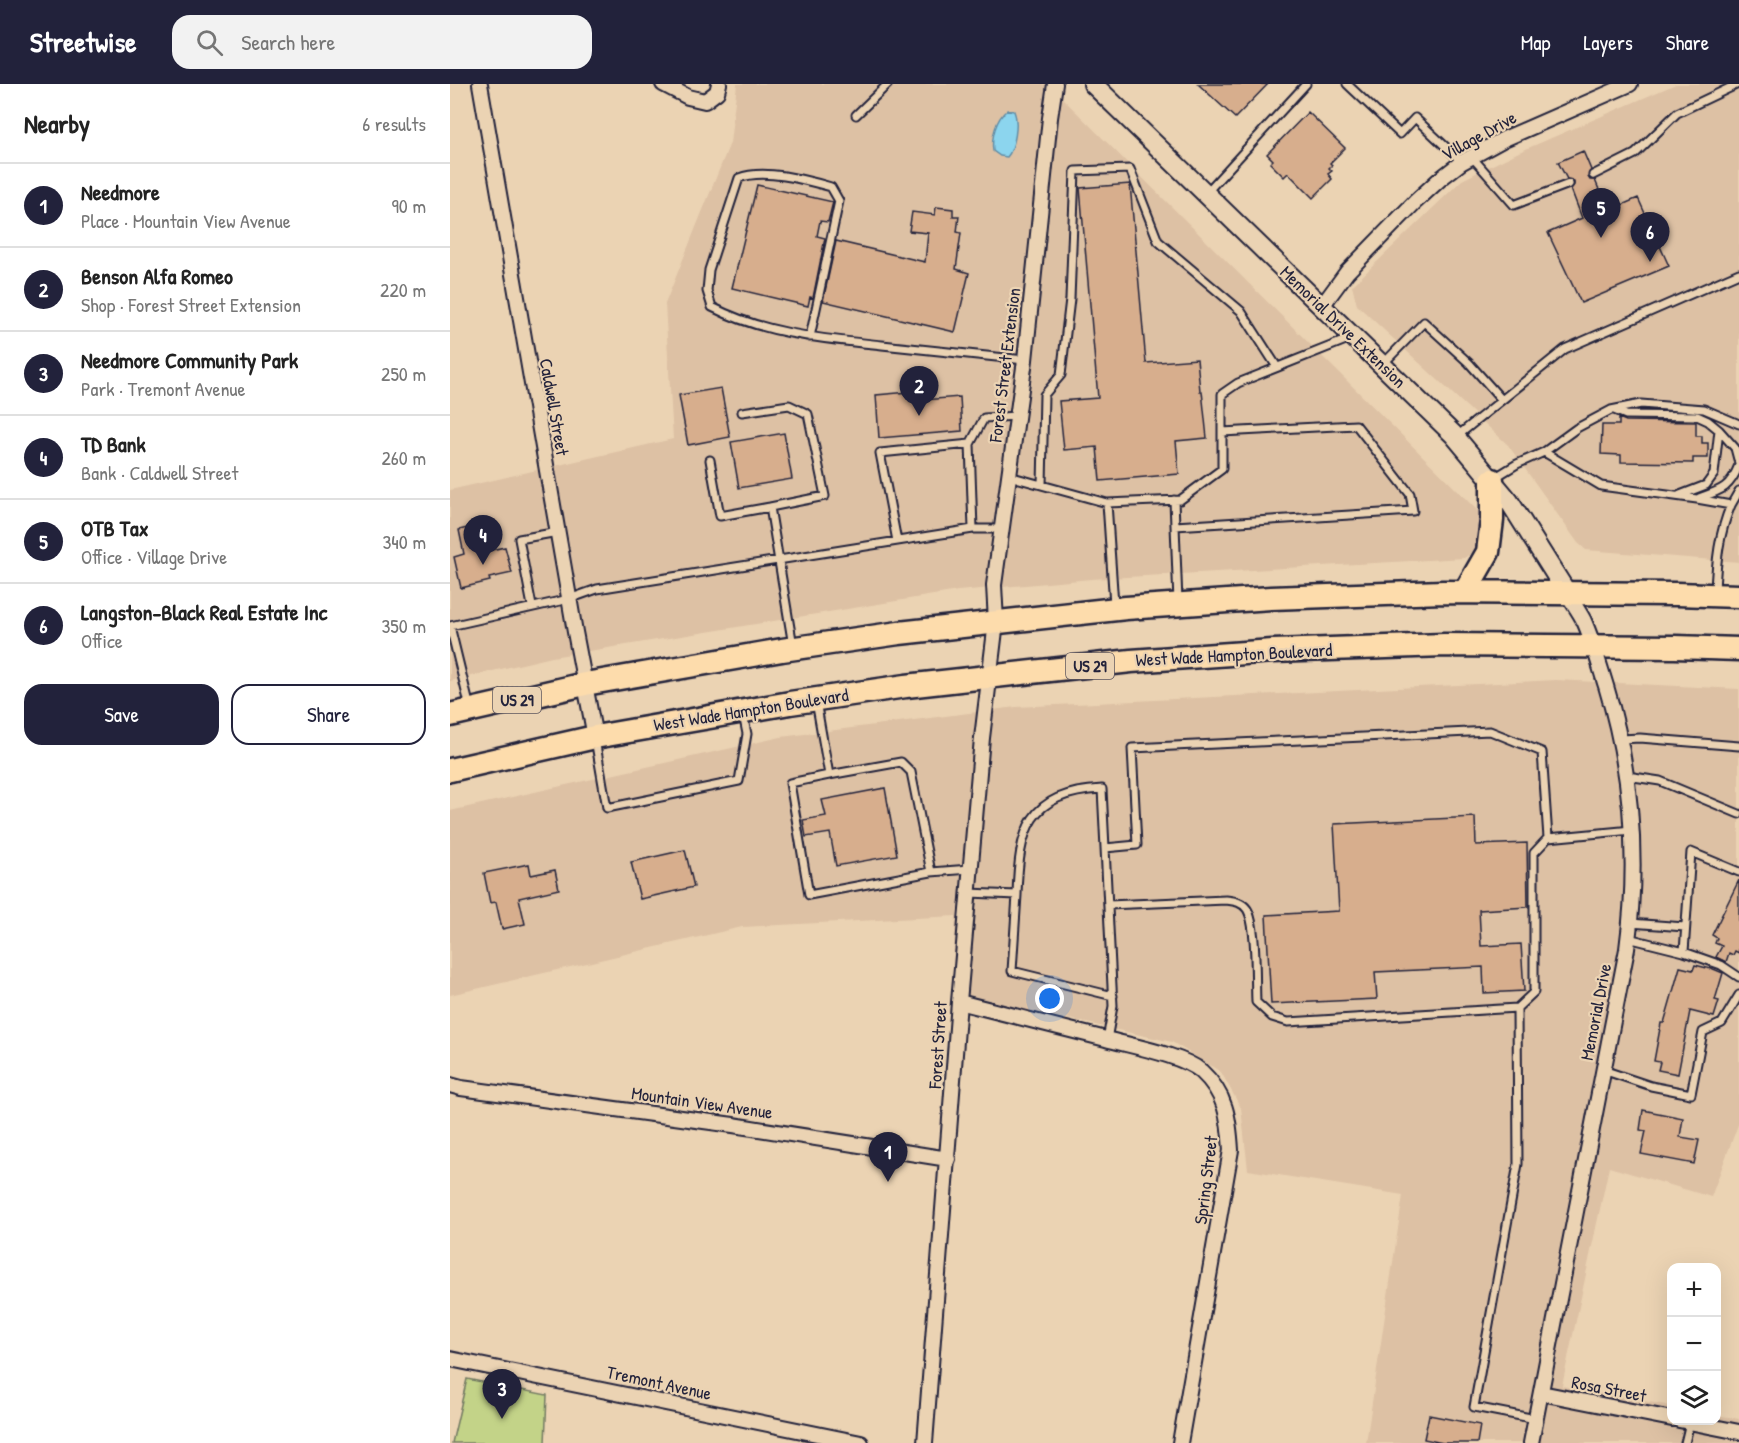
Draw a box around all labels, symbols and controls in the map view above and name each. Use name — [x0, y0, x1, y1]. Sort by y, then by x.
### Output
search box — [172, 15, 592, 69]
text: Streetwise — [30, 23, 136, 61]
icon: search — [193, 26, 226, 59]
text: Search here — [241, 27, 335, 57]
text: Map — [1521, 28, 1550, 57]
text: Layers — [1583, 28, 1633, 57]
text: Share — [1666, 28, 1709, 57]
street label: Village Drive — [1437, 105, 1521, 166]
text: Nearby — [24, 106, 90, 141]
text: 6 results — [362, 110, 426, 137]
text: Needmore — [81, 177, 160, 207]
pin: 5 — [1582, 188, 1620, 238]
text: 1 — [40, 192, 47, 219]
text: 90 m — [392, 192, 426, 219]
text: Place · Mountain View Avenue — [81, 207, 291, 234]
pin: 6 — [1630, 212, 1670, 262]
street label: Memorial Drive Extension — [1275, 260, 1412, 393]
text: Benson Alfa Romeo — [81, 261, 233, 291]
text: 2 — [39, 276, 48, 303]
text: 220 m — [380, 276, 426, 303]
street label: Forest Street Extension — [983, 286, 1026, 445]
text: Shop · Forest Street Extension — [81, 291, 301, 318]
text: Needmore Community Park — [81, 345, 298, 375]
street label: Caldwell Street — [534, 356, 575, 458]
text: 3 — [39, 360, 48, 387]
text: 250 m — [381, 360, 426, 387]
pin: 2 — [900, 366, 938, 416]
text: Park · Tremont Avenue — [81, 375, 246, 402]
text: TD Bank — [81, 429, 146, 459]
text: 4 — [40, 444, 47, 471]
text: 260 m — [382, 444, 426, 471]
text: Bank · Caldwell Street — [81, 459, 238, 486]
text: OTB Tax — [81, 513, 149, 543]
pin: 4 — [464, 516, 502, 565]
text: 5 — [39, 528, 48, 555]
text: 340 m — [382, 528, 426, 555]
text: Office · Village Drive — [81, 543, 227, 570]
text: Langston-Black Real Estate Inc — [81, 597, 327, 627]
text: 6 — [40, 612, 47, 639]
text: 350 m — [381, 612, 426, 639]
text: Office — [81, 627, 123, 654]
street label: West Wade Hampton Boulevard — [1135, 637, 1333, 672]
road number: US 29 — [1066, 653, 1114, 679]
street label: West Wade Hampton Boulevard — [652, 682, 850, 737]
button: Save — [24, 684, 219, 745]
button: Share — [231, 684, 426, 745]
road number: US 29 — [493, 687, 541, 713]
street label: Memorial Drive — [1574, 961, 1617, 1062]
your location — [1035, 984, 1064, 1013]
street label: Forest Street — [922, 1000, 953, 1090]
street label: Mountain View Avenue — [630, 1080, 774, 1125]
pin: 1 — [868, 1132, 908, 1182]
street label: Spring Street — [1188, 1133, 1223, 1226]
map controls — [1667, 1263, 1721, 1425]
button: + — [1667, 1263, 1721, 1317]
button: − — [1667, 1317, 1721, 1371]
street label: Tremont Avenue — [605, 1359, 714, 1406]
street label: Rosa Street — [1570, 1369, 1649, 1408]
pin: 3 — [482, 1370, 522, 1419]
button: layers — [1667, 1371, 1721, 1425]

